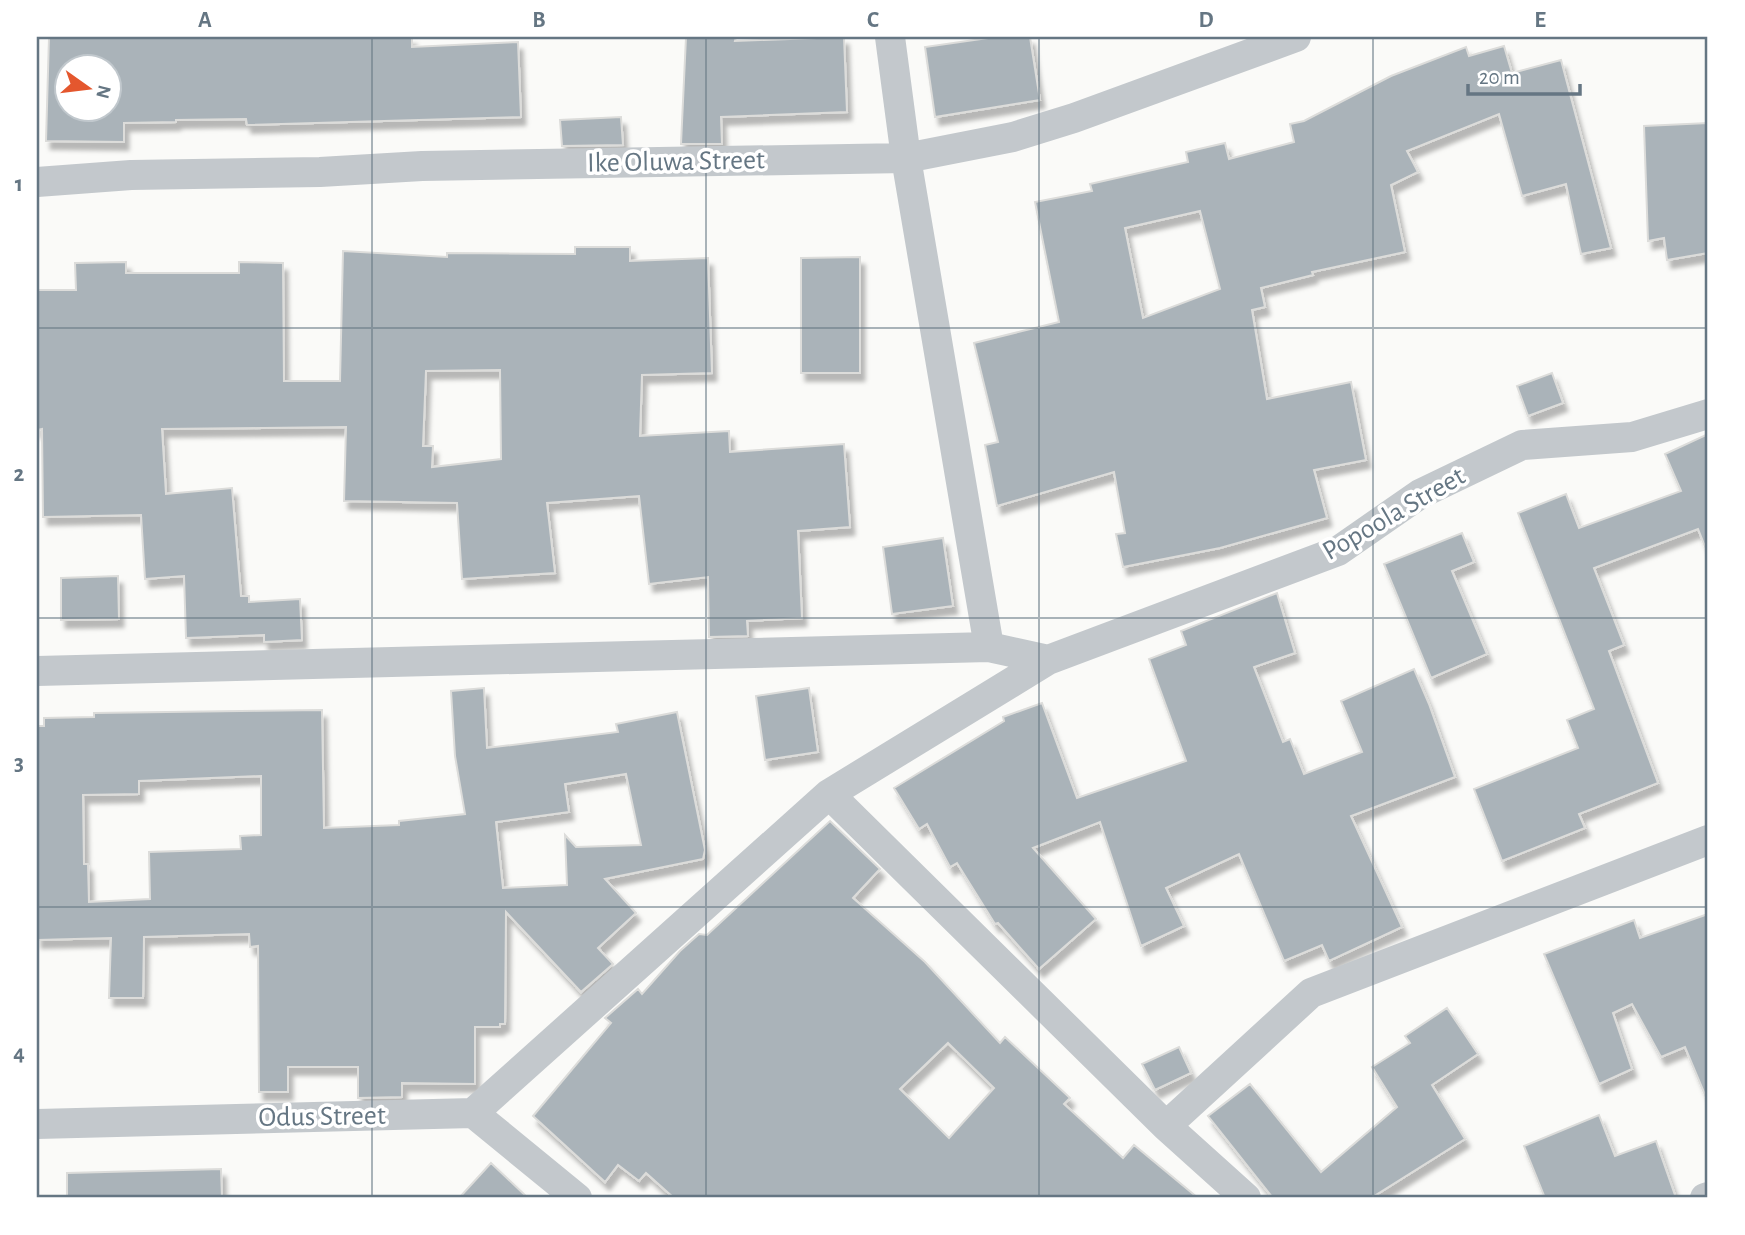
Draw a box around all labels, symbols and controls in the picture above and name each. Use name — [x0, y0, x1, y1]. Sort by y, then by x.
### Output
text: A — [198, 9, 212, 32]
text: B — [532, 9, 546, 32]
text: C — [867, 9, 879, 32]
text: D — [1198, 9, 1214, 32]
text: E — [1534, 9, 1546, 32]
north arrow — [52, 52, 122, 122]
scale bar — [1468, 52, 1580, 96]
text: 20 m — [1479, 67, 1520, 88]
text: N — [92, 83, 114, 100]
street label: Ike Oluwa Street — [587, 146, 765, 178]
text: 1 — [15, 173, 23, 196]
street label: Popoola Street — [1318, 462, 1470, 566]
text: 2 — [14, 463, 25, 486]
text: 3 — [14, 752, 24, 775]
text: 4 — [13, 1042, 25, 1065]
street label: Odus Street — [258, 1102, 386, 1132]

